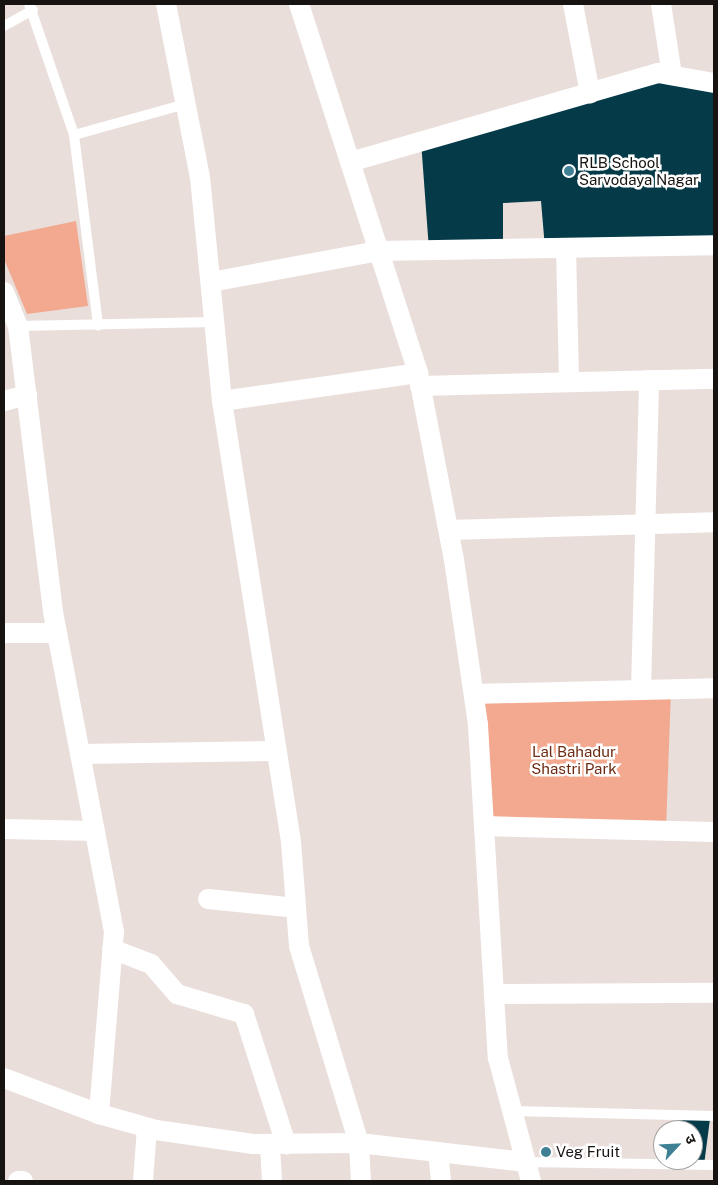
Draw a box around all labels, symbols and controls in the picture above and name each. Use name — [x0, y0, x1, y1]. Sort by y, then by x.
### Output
place label: RLB School Sarvodaya Nagar — [579, 153, 699, 188]
marker: RLB School Sarvodaya Nagar — [563, 165, 575, 177]
park label: Lal Bahadur Shastri Park — [531, 742, 617, 777]
north arrow — [653, 1120, 703, 1170]
text: उ — [682, 1132, 700, 1146]
place label: Veg Fruit — [556, 1143, 620, 1161]
marker: Veg Fruit — [540, 1146, 552, 1158]

